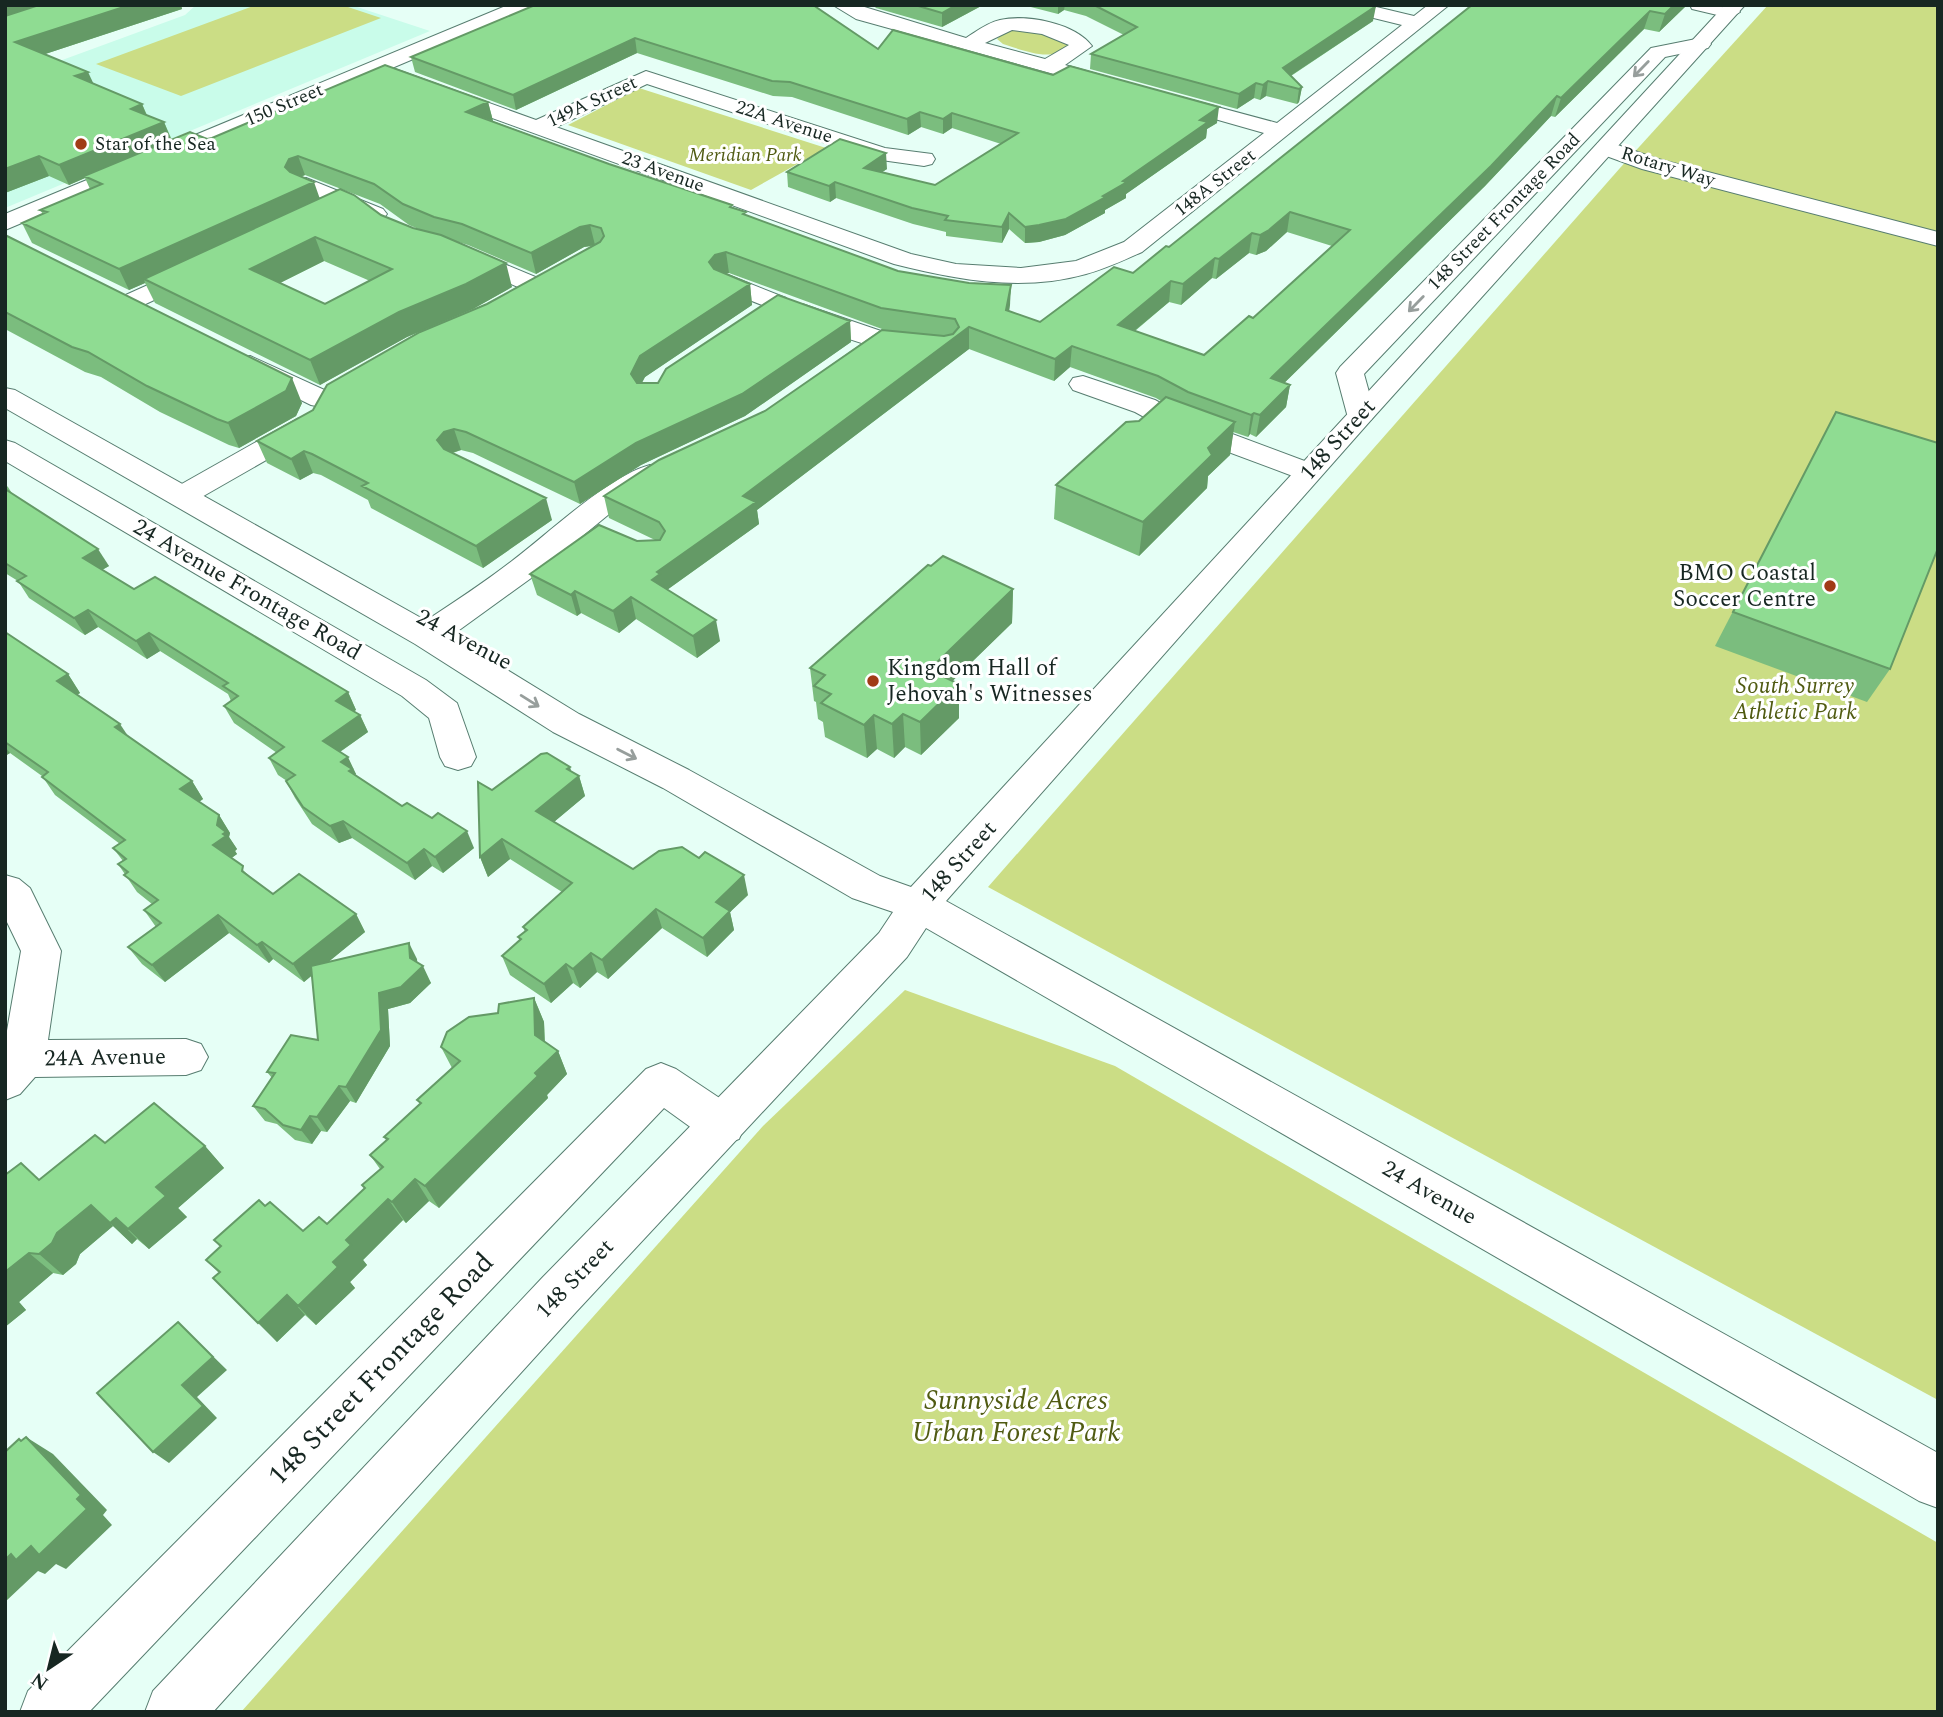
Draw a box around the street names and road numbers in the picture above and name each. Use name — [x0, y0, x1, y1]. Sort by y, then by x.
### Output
street label: 149A Street — [542, 68, 642, 136]
street label: 150 Street — [240, 75, 328, 135]
street label: 22A Avenue — [732, 93, 836, 151]
street label: 148 Street Frontage Road — [1420, 126, 1588, 298]
street label: Rotary Way — [1617, 139, 1719, 195]
street label: 148A Street — [1168, 141, 1263, 224]
street label: 23 Avenue — [617, 144, 709, 200]
street label: 148 Street — [1291, 391, 1385, 489]
street label: 24 Avenue Frontage Road — [126, 510, 368, 670]
street label: 24 Avenue — [410, 600, 518, 680]
street label: 148 Street — [912, 813, 1006, 911]
street label: 24A Avenue — [44, 1039, 166, 1077]
street label: 24 Avenue — [1375, 1152, 1483, 1234]
street label: 148 Street — [527, 1231, 623, 1327]
street label: 148 Street Frontage Road — [258, 1242, 504, 1496]

